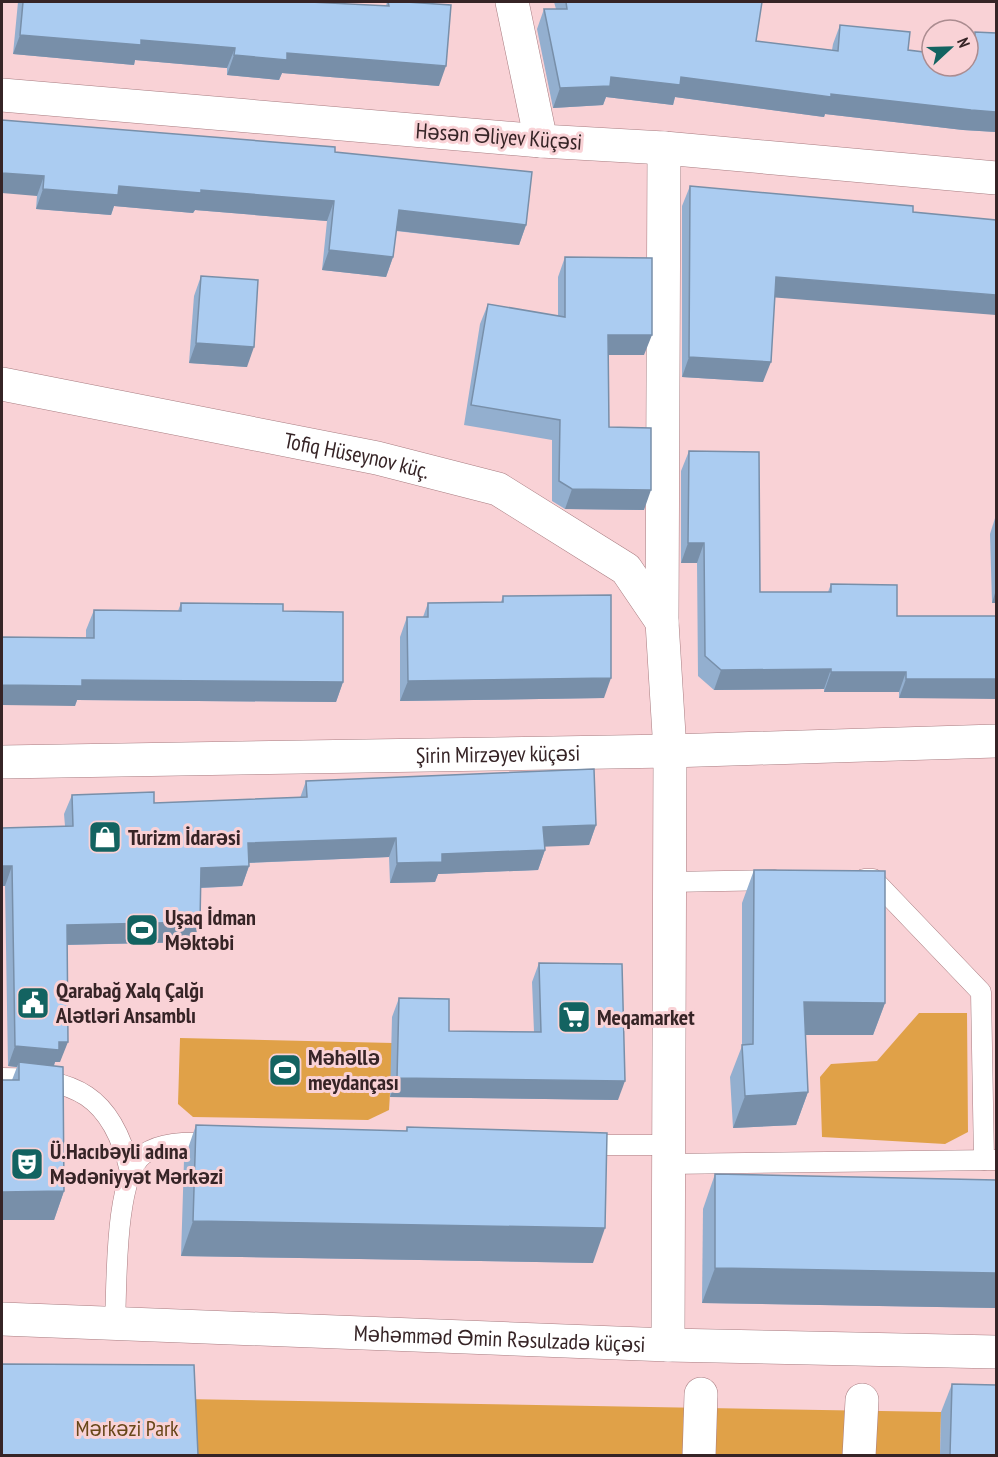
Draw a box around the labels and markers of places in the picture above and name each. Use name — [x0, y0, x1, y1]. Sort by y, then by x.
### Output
shop icon: Turizm İdarəsi — [87, 819, 123, 855]
place label: Turizm İdarəsi — [128, 823, 241, 851]
place label: Uşaq İdman Məktəbi — [165, 903, 256, 956]
sports icon: Uşaq İdman Məktəbi — [124, 912, 160, 948]
place label: Qarabağ Xalq Çalğı Alətləri Ansamblı — [55, 976, 204, 1029]
public building icon: Qarabağ Xalq Çalğı Alətləri Ansamblı — [15, 985, 51, 1021]
supermarket icon: Meqamarket — [556, 999, 592, 1035]
place label: Meqamarket — [597, 1003, 695, 1031]
place label: Məhəllə meydançası — [308, 1043, 399, 1096]
sports icon: Məhəllə meydançası — [267, 1052, 303, 1088]
place label: Ü.Hacıbəyli adına Mədəniyyət Mərkəzi — [50, 1137, 223, 1190]
theatre icon: Ü.Hacıbəyli adına Mədəniyyət Mərkəzi — [9, 1146, 45, 1182]

